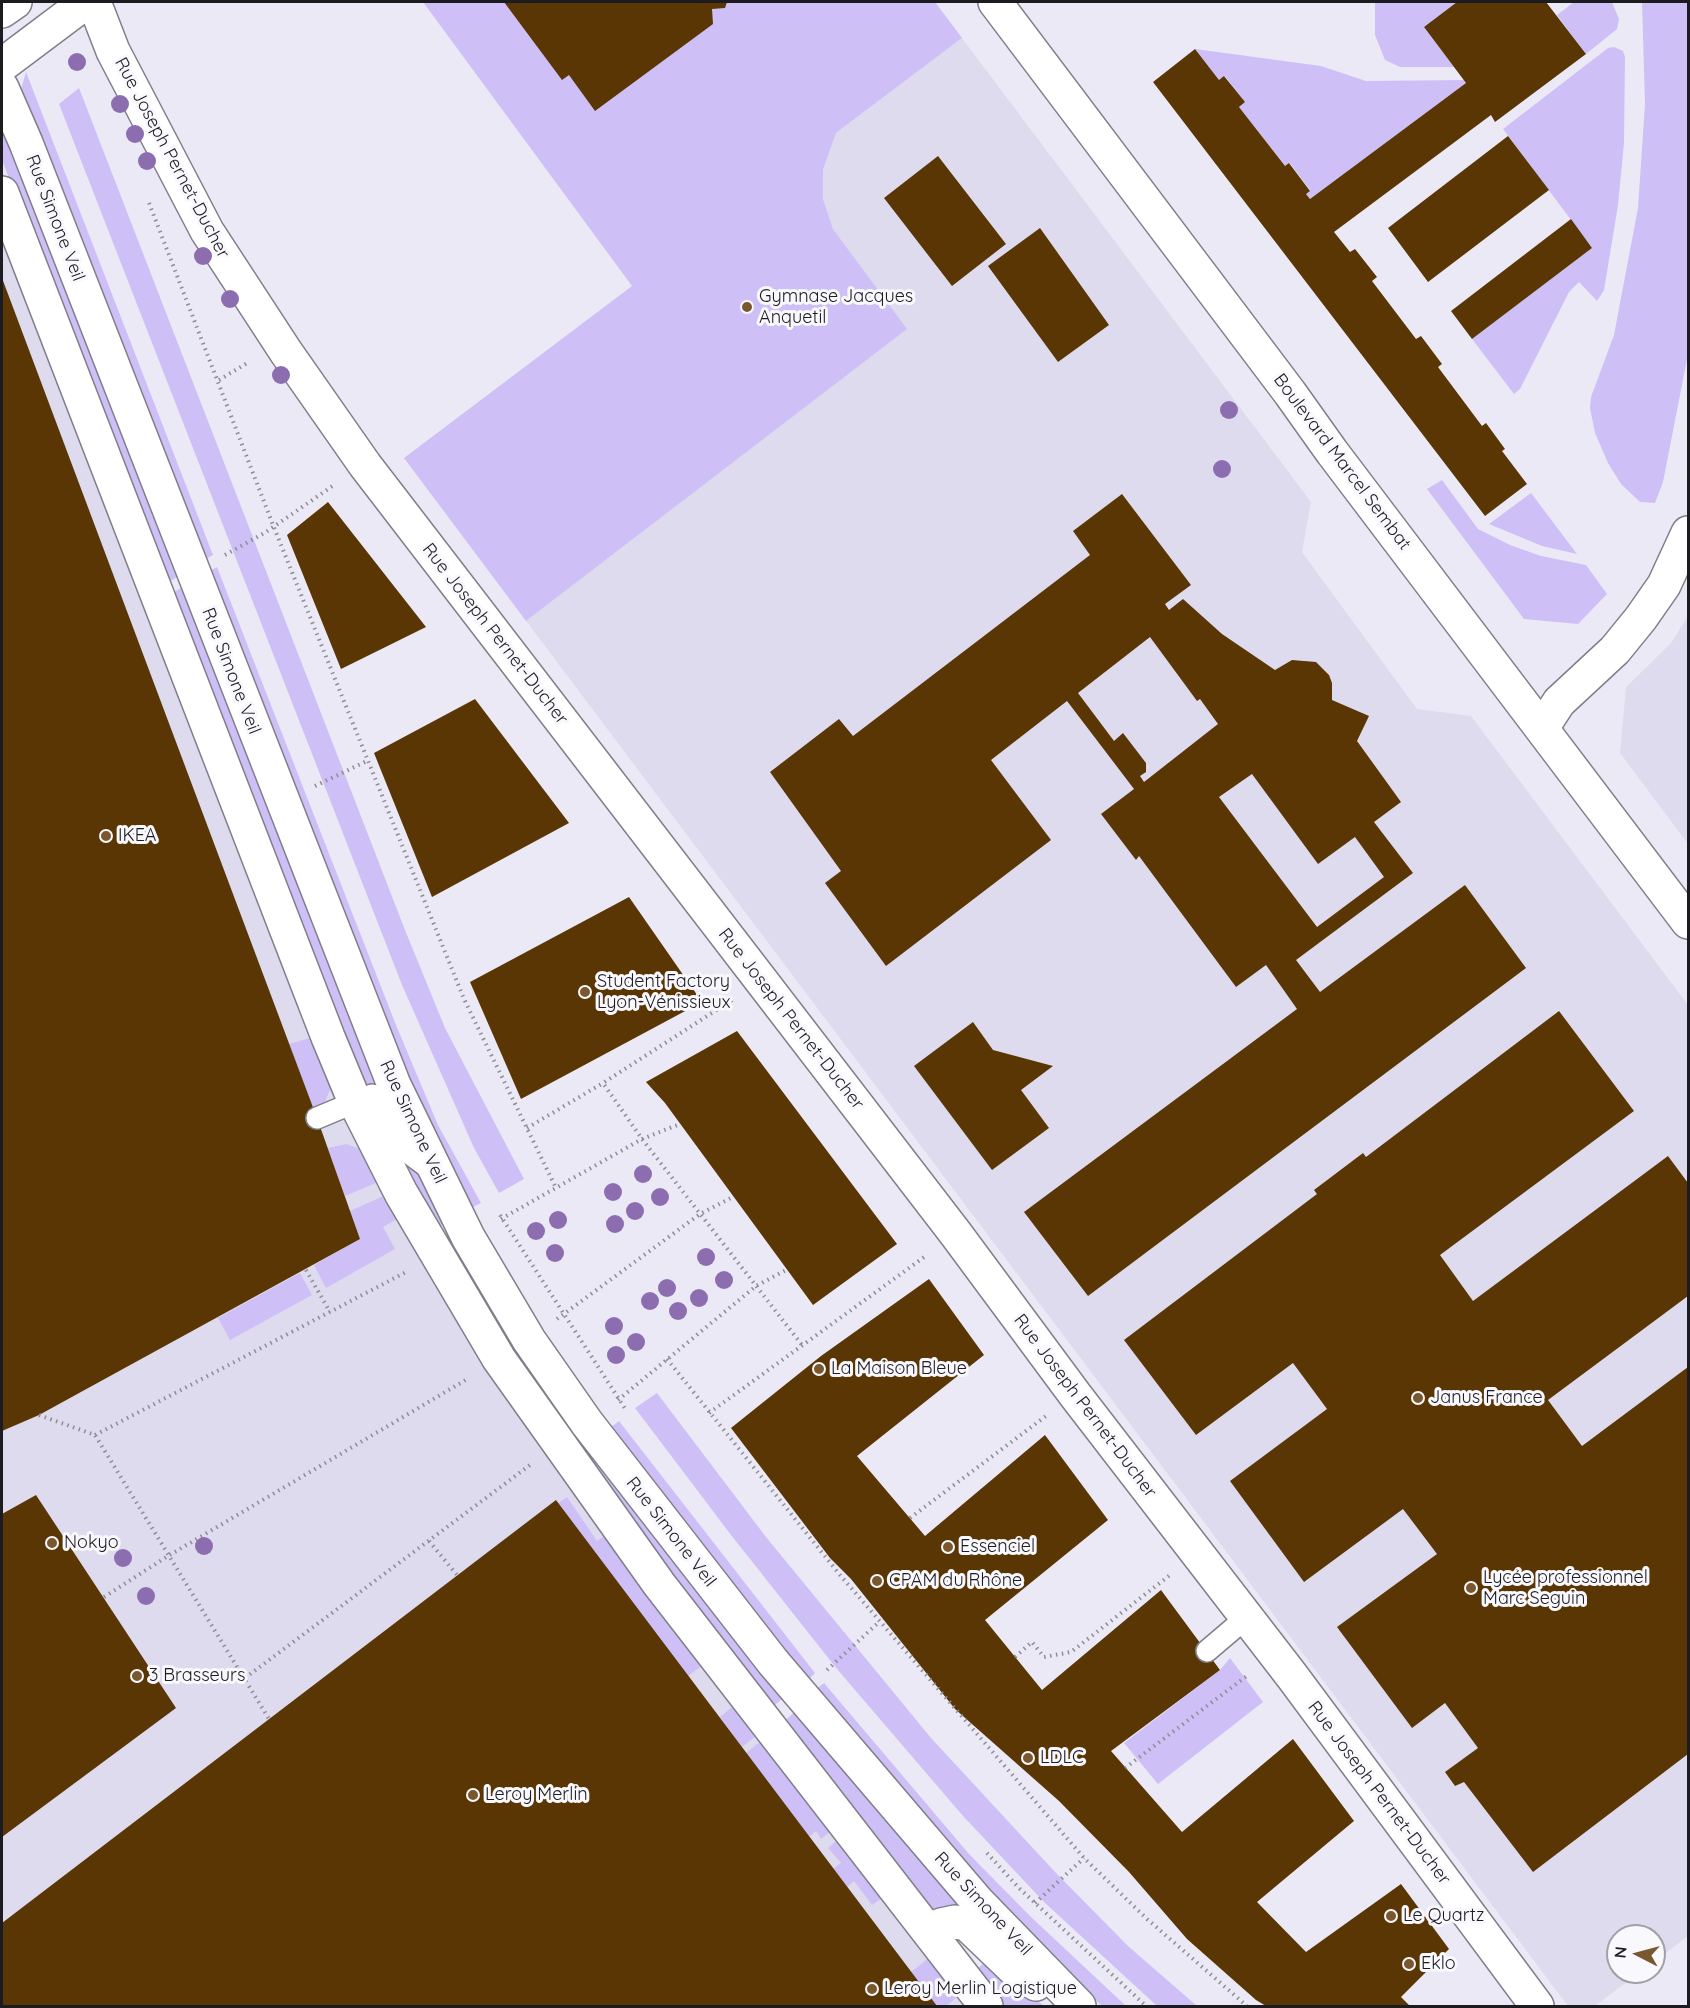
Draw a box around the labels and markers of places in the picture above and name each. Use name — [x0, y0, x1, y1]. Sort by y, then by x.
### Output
place label: Gymnase Jacques Anquetil — [759, 286, 913, 328]
marker: Gymnase Jacques Anquetil — [740, 300, 754, 314]
place label: IKEA — [118, 825, 157, 847]
marker: IKEA — [99, 829, 113, 843]
place label: Student Factory Lyon-Vénissieux — [597, 971, 730, 1014]
marker: Student Factory Lyon-Vénissieux — [578, 985, 592, 999]
place label: La Maison Bleue — [831, 1358, 967, 1380]
marker: La Maison Bleue — [812, 1362, 826, 1376]
place label: Janus France — [1430, 1387, 1543, 1409]
marker: Janus France — [1411, 1391, 1425, 1405]
place label: Nokyo — [64, 1532, 119, 1554]
marker: Nokyo — [45, 1536, 59, 1550]
place label: Essenciel — [960, 1536, 1035, 1558]
marker: Essenciel — [941, 1540, 955, 1554]
place label: Lycée professionnel Marc Seguin — [1483, 1567, 1648, 1610]
place label: CPAM du Rhône — [889, 1570, 1022, 1592]
marker: CPAM du Rhône — [870, 1574, 884, 1588]
marker: Lycée professionnel Marc Seguin — [1464, 1581, 1478, 1595]
place label: 3 Brasseurs — [149, 1665, 245, 1687]
marker: 3 Brasseurs — [130, 1669, 144, 1683]
place label: LDLC — [1040, 1747, 1084, 1769]
marker: LDLC — [1021, 1751, 1035, 1765]
place label: Leroy Merlin — [485, 1784, 588, 1806]
marker: Leroy Merlin — [466, 1788, 480, 1802]
place label: Le Quartz — [1403, 1905, 1484, 1927]
marker: Le Quartz — [1384, 1909, 1398, 1923]
place label: Eklo — [1421, 1953, 1456, 1975]
marker: Eklo — [1402, 1957, 1416, 1971]
place label: Leroy Merlin Logistique — [884, 1978, 1077, 2000]
marker: Leroy Merlin Logistique — [865, 1982, 879, 1996]

